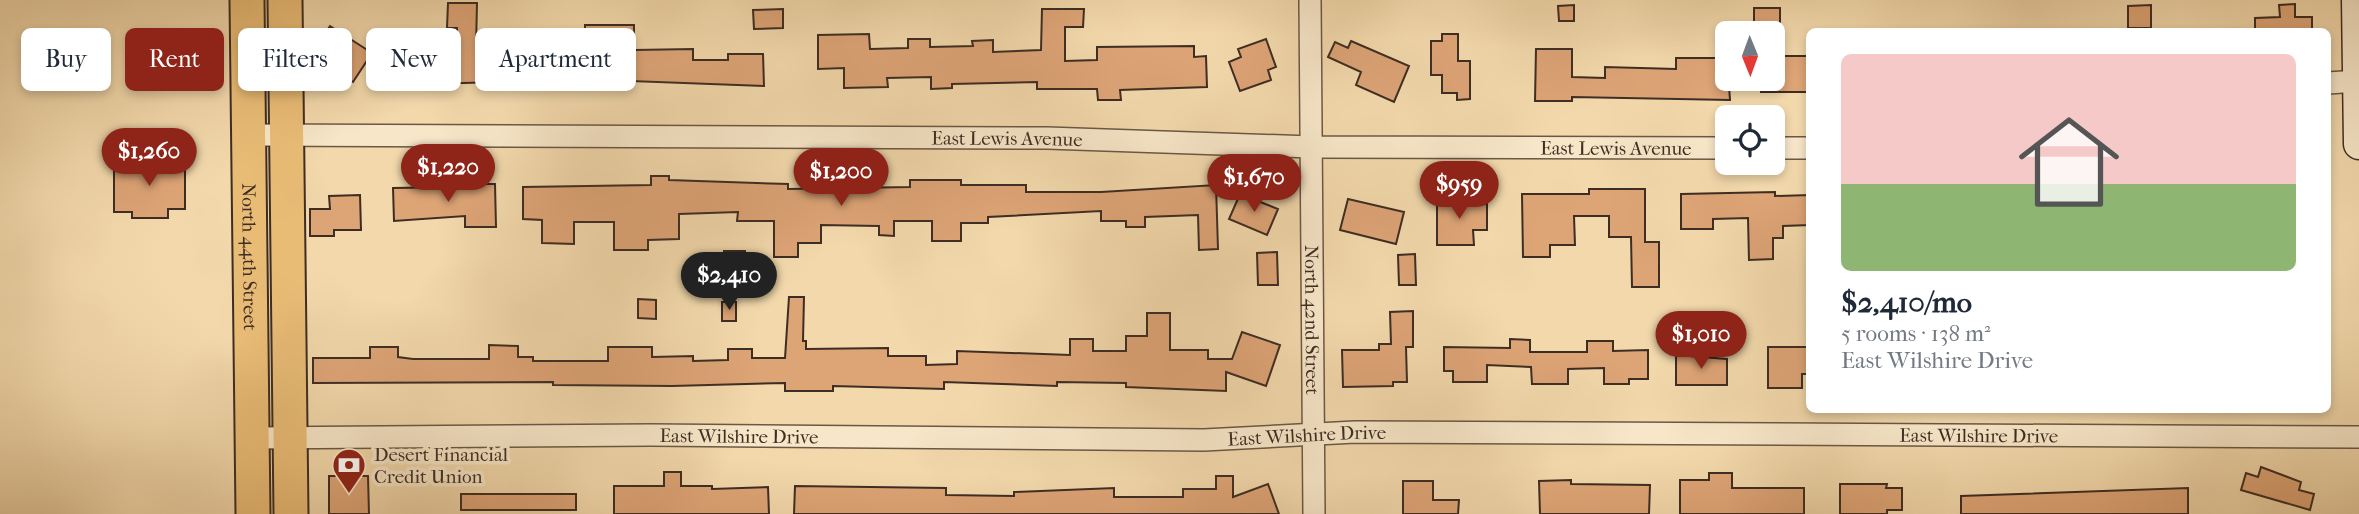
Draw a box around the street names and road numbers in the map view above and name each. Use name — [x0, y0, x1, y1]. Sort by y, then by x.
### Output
street label: East Lewis Avenue — [931, 128, 1083, 151]
street label: East Lewis Avenue — [1540, 138, 1692, 160]
street label: North 44th Street — [237, 183, 261, 331]
street label: North 42nd Street — [1300, 245, 1323, 395]
street label: East Wilshire Drive — [1227, 422, 1386, 451]
street label: East Wilshire Drive — [659, 425, 819, 449]
street label: East Wilshire Drive — [1899, 425, 2058, 448]

